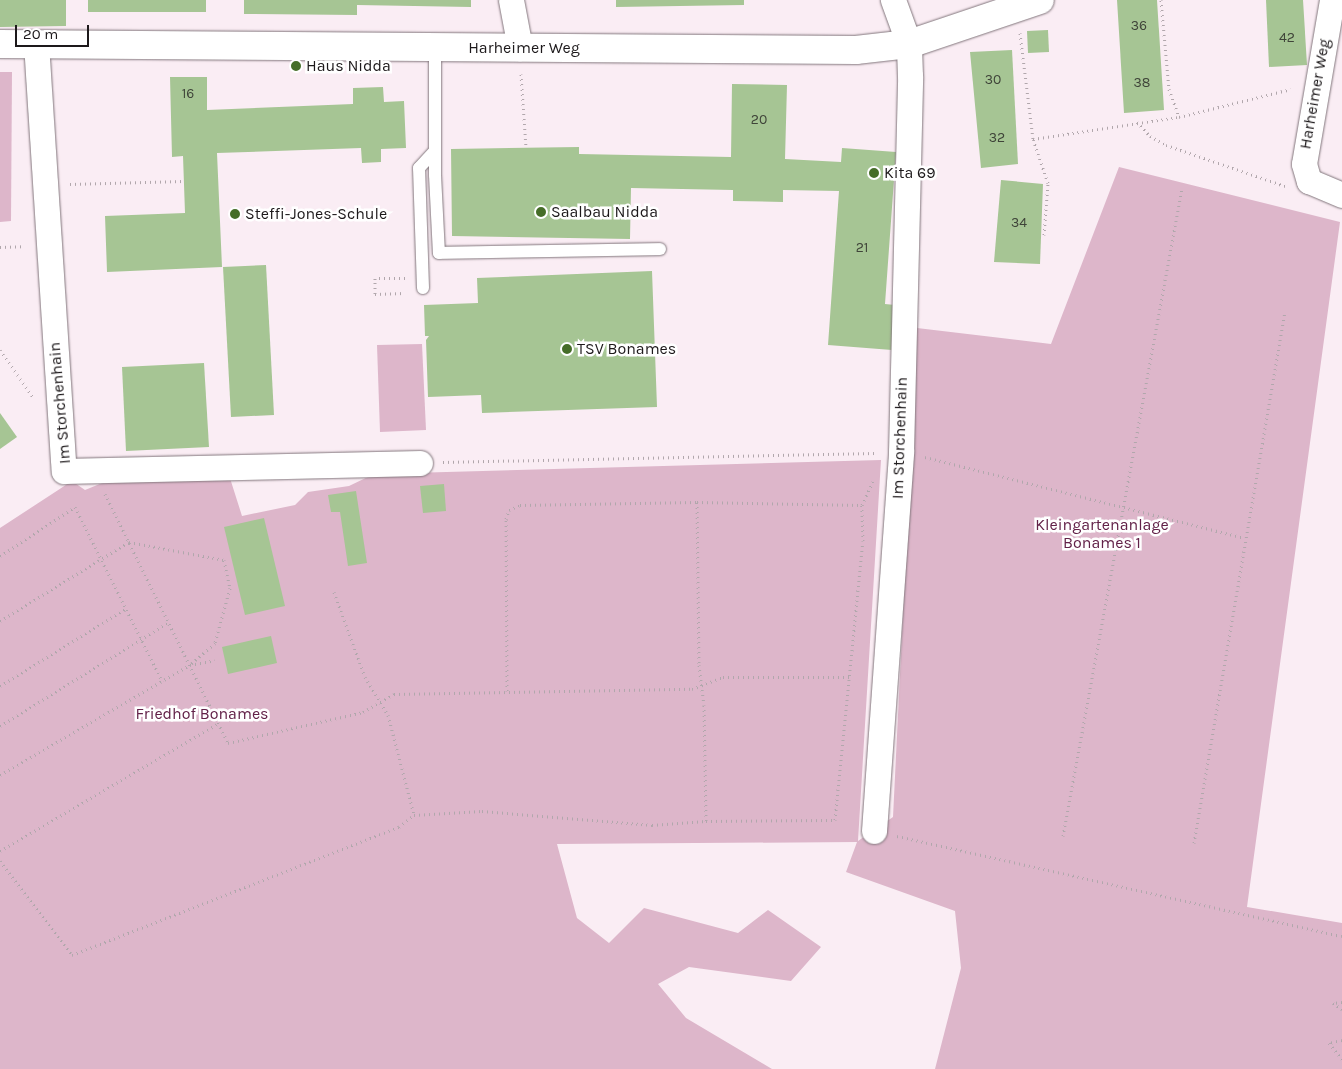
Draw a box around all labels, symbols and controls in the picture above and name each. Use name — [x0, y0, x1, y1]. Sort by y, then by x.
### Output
scale bar — [18, 15, 91, 47]
house number: 36 — [1131, 18, 1147, 34]
text: 20 m — [23, 25, 58, 43]
house number: 42 — [1279, 30, 1295, 46]
street label: Harheimer Weg — [1296, 37, 1334, 151]
street label: Harheimer Weg — [468, 38, 580, 58]
place label: Haus Nidda — [306, 56, 391, 76]
marker: Haus Nidda — [290, 60, 302, 72]
house number: 30 — [985, 72, 1001, 88]
house number: 38 — [1134, 75, 1150, 91]
house number: 16 — [182, 86, 194, 102]
house number: 20 — [751, 112, 767, 128]
house number: 32 — [989, 130, 1005, 146]
place label: Kita 69 — [884, 163, 936, 183]
marker: Kita 69 — [868, 167, 880, 179]
place label: Saalbau Nidda — [551, 202, 658, 222]
place label: Steffi-Jones-Schule — [245, 204, 387, 224]
marker: Saalbau Nidda — [535, 206, 547, 218]
marker: Steffi-Jones-Schule — [229, 208, 241, 220]
house number: 34 — [1011, 215, 1027, 231]
house number: 21 — [856, 240, 868, 256]
place label: TSV Bonames — [577, 339, 676, 359]
street label: Im Storchenhain — [45, 341, 75, 465]
marker: TSV Bonames — [561, 343, 573, 355]
street label: Im Storchenhain — [888, 377, 912, 499]
park label: Kleingartenanlage Bonames 1 — [1035, 515, 1169, 553]
park label: Friedhof Bonames — [135, 704, 269, 724]

